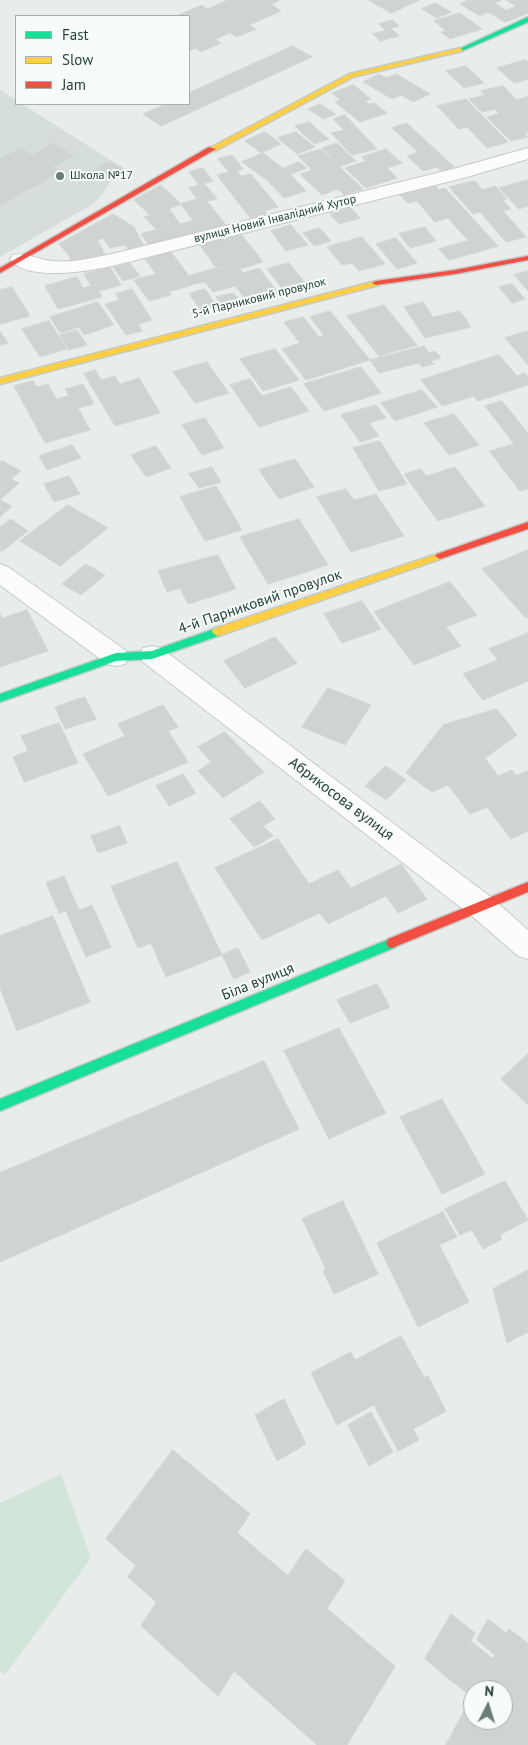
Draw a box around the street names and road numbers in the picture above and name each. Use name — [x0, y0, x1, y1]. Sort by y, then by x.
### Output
street label: вулиця Новий Інвалідний Хутор — [192, 192, 358, 246]
street label: 5-й Парниковий провулок — [191, 274, 327, 322]
street label: 4-й Парниковий провулок — [176, 566, 344, 638]
street label: Абрикосова вулиця — [285, 754, 397, 844]
street label: Біла вулиця — [219, 959, 297, 1005]

